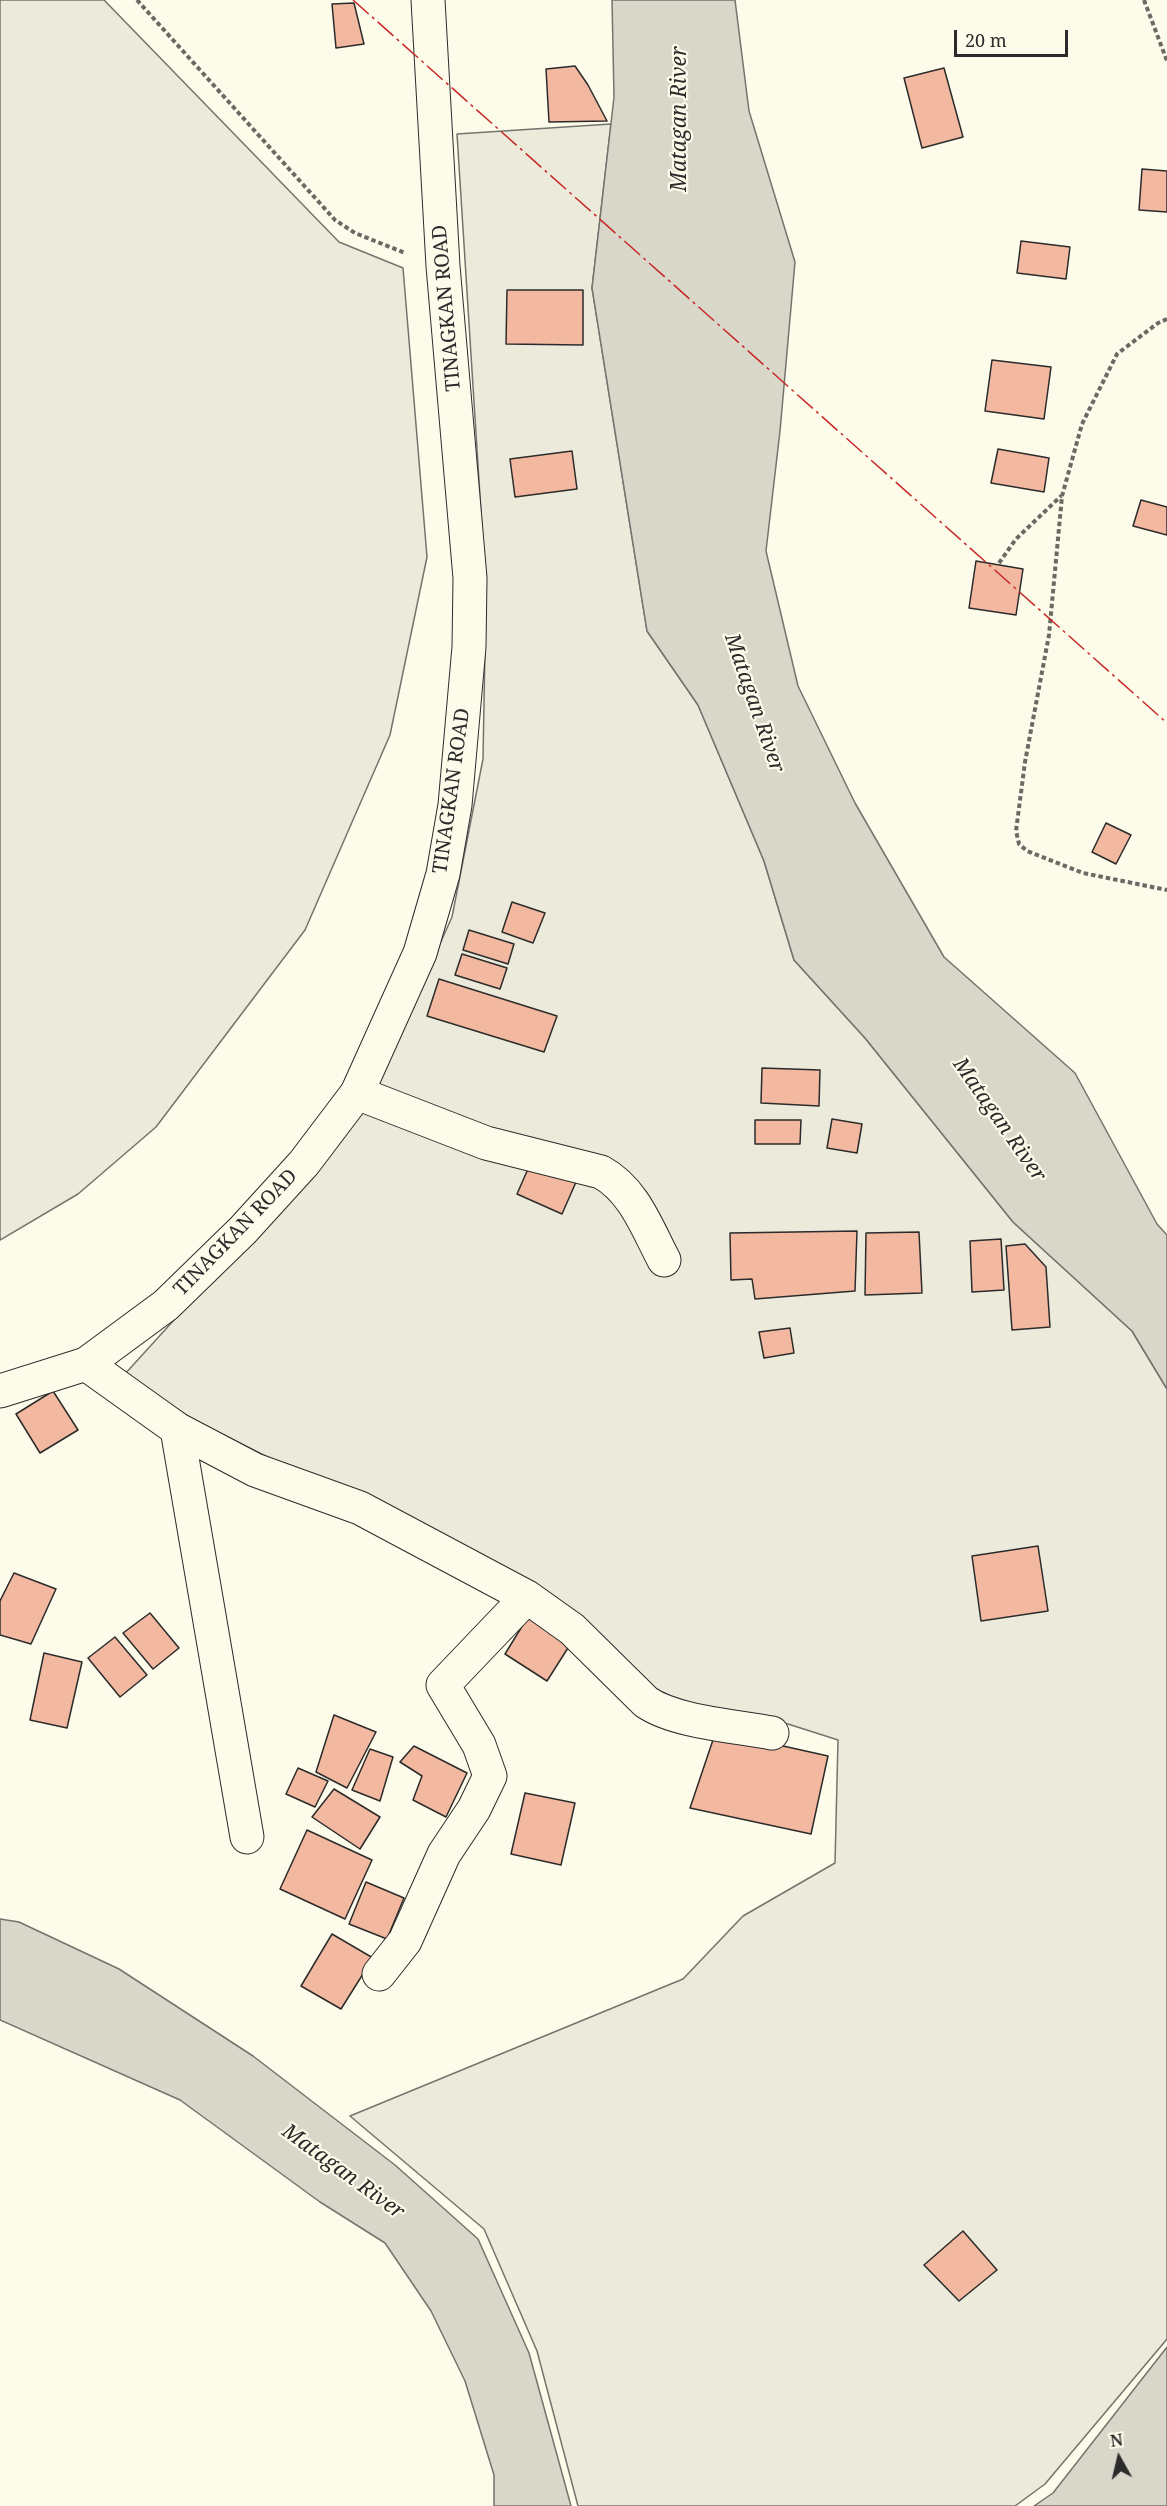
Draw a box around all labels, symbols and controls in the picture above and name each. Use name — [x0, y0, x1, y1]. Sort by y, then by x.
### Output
scale bar — [957, 18, 1071, 56]
text: 20 m — [965, 28, 1007, 52]
water label: Matagan River — [667, 46, 693, 192]
street label: TINAGKAN ROAD — [428, 224, 466, 392]
water label: Matagan River — [718, 630, 790, 776]
street label: TINAGKAN ROAD — [428, 707, 476, 875]
water label: Matagan River — [947, 1053, 1051, 1187]
street label: TINAGKAN ROAD — [169, 1165, 303, 1301]
water label: Matagan River — [277, 2119, 409, 2225]
north arrow — [1089, 2428, 1149, 2488]
text: N — [1109, 2428, 1124, 2452]

